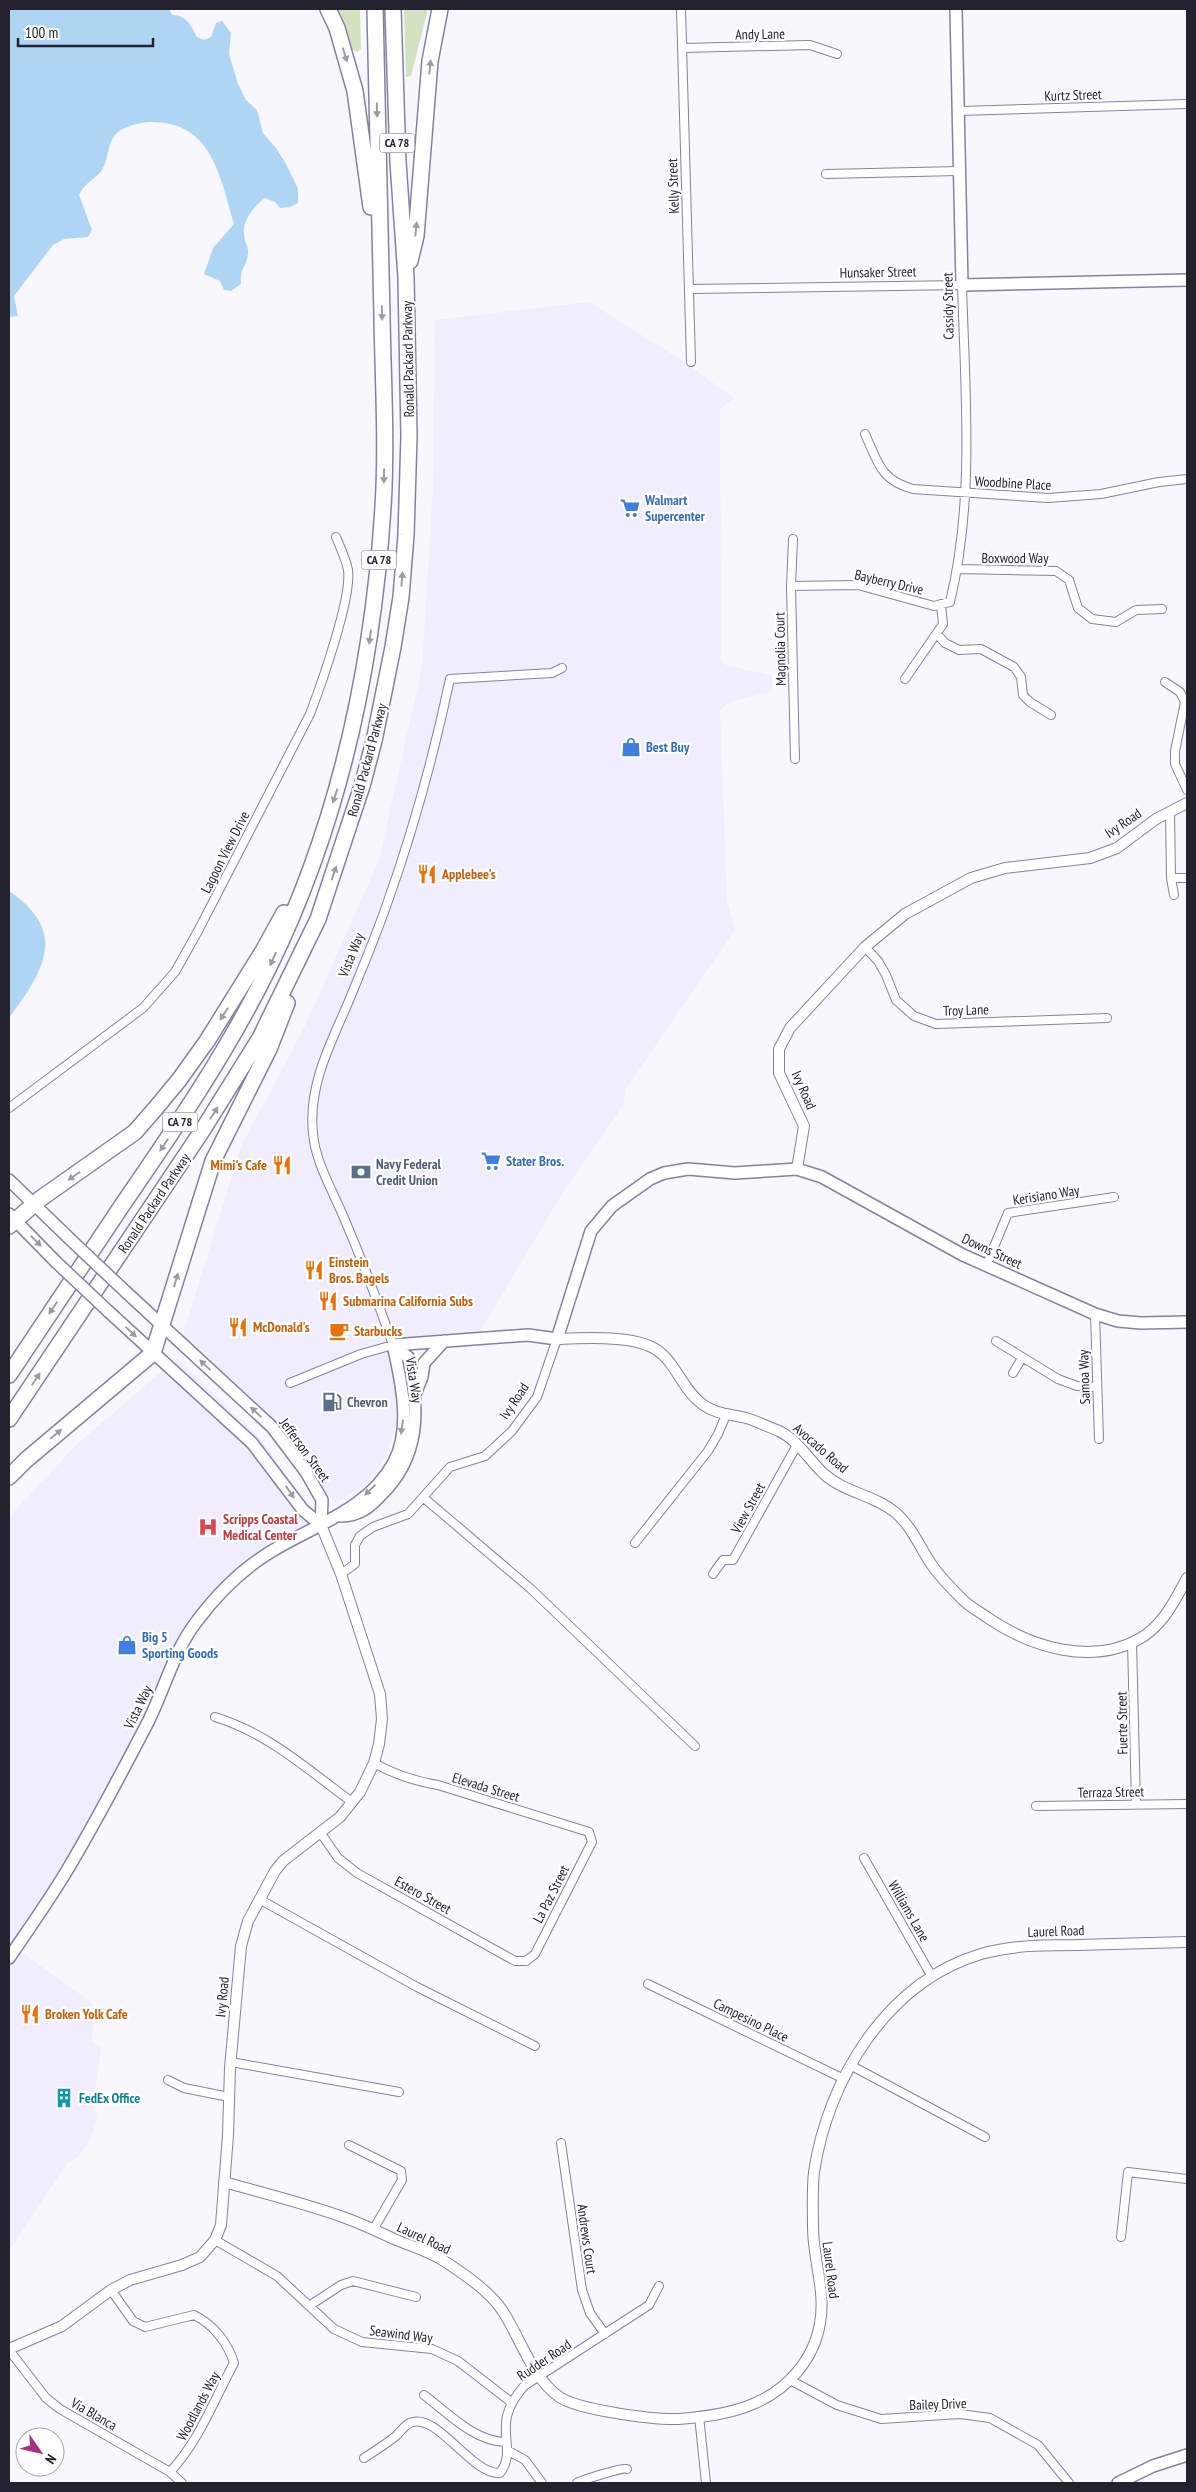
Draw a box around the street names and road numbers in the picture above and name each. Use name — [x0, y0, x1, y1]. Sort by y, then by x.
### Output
street label: Andy Lane — [735, 25, 785, 43]
street label: Kurtz Street — [1044, 85, 1102, 105]
road number: CA 78 — [380, 134, 414, 152]
street label: Kelly Street — [663, 158, 683, 214]
street label: Hunsaker Street — [839, 262, 917, 282]
street label: Cassidy Street — [938, 272, 958, 340]
street label: Ronald Packard Parkway — [398, 300, 418, 417]
street label: Woodbine Place — [974, 472, 1052, 494]
street label: Boxwood Way — [982, 549, 1049, 567]
road number: CA 78 — [362, 550, 396, 570]
street label: Bayberry Drive — [853, 565, 925, 599]
street label: Magnolia Court — [770, 612, 790, 686]
street label: Ronald Packard Parkway — [343, 701, 391, 819]
street label: Ivy Road — [1101, 804, 1145, 842]
street label: Lagoon View Drive — [197, 808, 253, 896]
street label: Vista Way — [334, 930, 368, 981]
street label: Troy Lane — [943, 1000, 989, 1020]
street label: Ivy Road — [788, 1068, 820, 1112]
road number: CA 78 — [162, 1112, 198, 1132]
street label: Ronald Packard Parkway — [114, 1149, 194, 1256]
street label: Kerisiano Way — [1011, 1181, 1081, 1209]
street label: Downs Street — [959, 1229, 1025, 1273]
street label: Samoa Way — [1074, 1349, 1094, 1405]
street label: Vista Way — [401, 1355, 427, 1405]
street label: Ivy Road — [495, 1379, 533, 1423]
street label: Jefferson Street — [275, 1414, 334, 1486]
street label: Avocado Road — [790, 1419, 852, 1477]
street label: View Street — [726, 1479, 769, 1537]
street label: Vista Way — [119, 1682, 157, 1733]
street label: Fuerte Street — [1112, 1691, 1132, 1755]
street label: Elevada Street — [450, 1768, 522, 1806]
street label: Terraza Street — [1078, 1782, 1145, 1802]
street label: La Paz Street — [529, 1862, 573, 1926]
street label: Estero Street — [391, 1872, 455, 1918]
street label: Williams Lane — [884, 1877, 934, 1945]
street label: Laurel Road — [1027, 1921, 1085, 1941]
street label: Ivy Road — [211, 1976, 233, 2018]
street label: Campesino Place — [710, 1994, 792, 2046]
street label: Andrews Court — [573, 2203, 601, 2275]
street label: Laurel Road — [394, 2218, 454, 2258]
street label: Laurel Road — [819, 2241, 843, 2299]
street label: Seawind Way — [368, 2321, 434, 2347]
street label: Rudder Road — [514, 2335, 574, 2385]
street label: Woodlands Way — [172, 2368, 224, 2444]
street label: Via Blanca — [67, 2393, 120, 2434]
street label: Bailey Drive — [909, 2394, 967, 2414]

